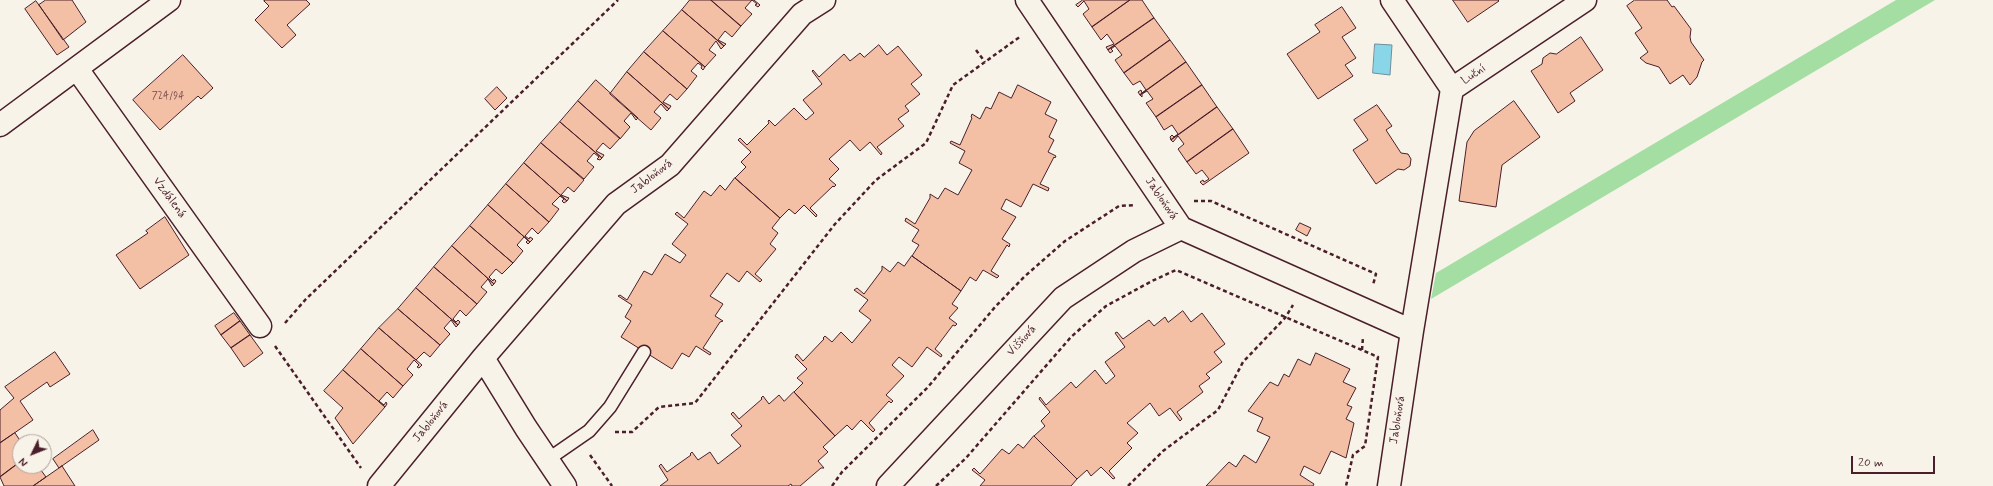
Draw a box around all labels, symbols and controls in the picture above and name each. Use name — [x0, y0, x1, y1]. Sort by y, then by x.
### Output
street label: Luční — [1459, 62, 1489, 88]
house number: 724/94 — [152, 91, 184, 103]
street label: Jabloňová — [628, 157, 676, 197]
street label: Vzdálená — [149, 175, 189, 221]
street label: Jabloňová — [1141, 175, 1181, 223]
street label: Višňová — [1004, 323, 1040, 359]
street label: Jabloňová — [1387, 395, 1409, 445]
street label: Jabloňová — [410, 399, 452, 445]
north arrow — [12, 434, 52, 474]
scale bar — [1853, 448, 1937, 474]
text: N — [16, 454, 32, 469]
text: 20 m — [1858, 455, 1884, 471]

